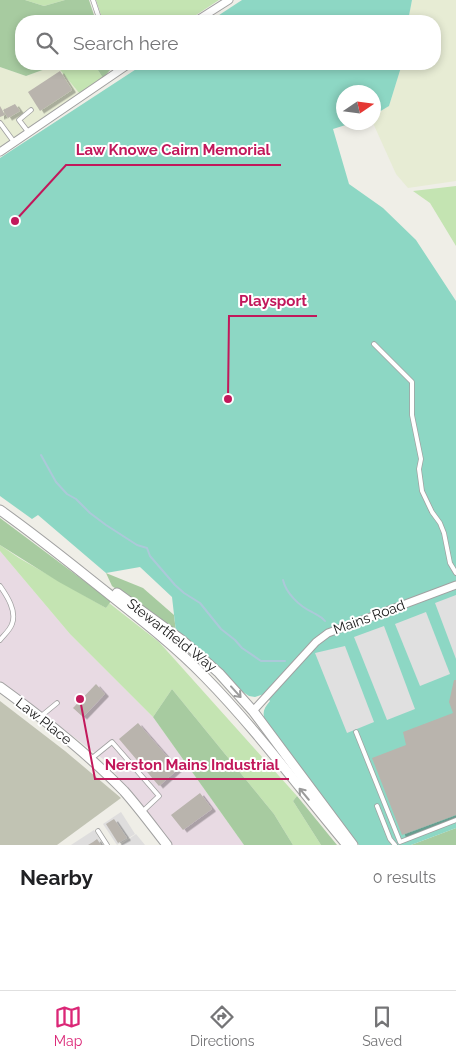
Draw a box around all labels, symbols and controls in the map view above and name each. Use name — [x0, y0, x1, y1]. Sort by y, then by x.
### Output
search box — [15, 15, 441, 70]
icon: search — [33, 29, 61, 57]
text: Search here — [73, 32, 179, 54]
north arrow — [336, 85, 381, 130]
callout: Law Knowe Cairn Memorial — [66, 135, 281, 165]
text: Law Knowe Cairn Memorial — [76, 141, 271, 159]
callout: Playsport — [229, 286, 317, 316]
text: Playsport — [239, 292, 307, 310]
street label: Stewartfield Way — [124, 595, 220, 675]
street label: Mains Road — [331, 597, 407, 637]
one-way arrow — [231, 685, 242, 698]
street label: Law Place — [13, 694, 75, 748]
callout: Nerston Mains Industrial — [95, 749, 289, 779]
text: Nerston Mains Industrial — [105, 756, 280, 774]
one-way arrow — [299, 788, 310, 801]
text: Nearby — [20, 865, 93, 890]
text: 0 results — [373, 868, 436, 887]
tab: Map — [54, 1003, 82, 1049]
tab: Directions — [190, 1003, 255, 1049]
tab: Saved — [362, 1003, 402, 1049]

